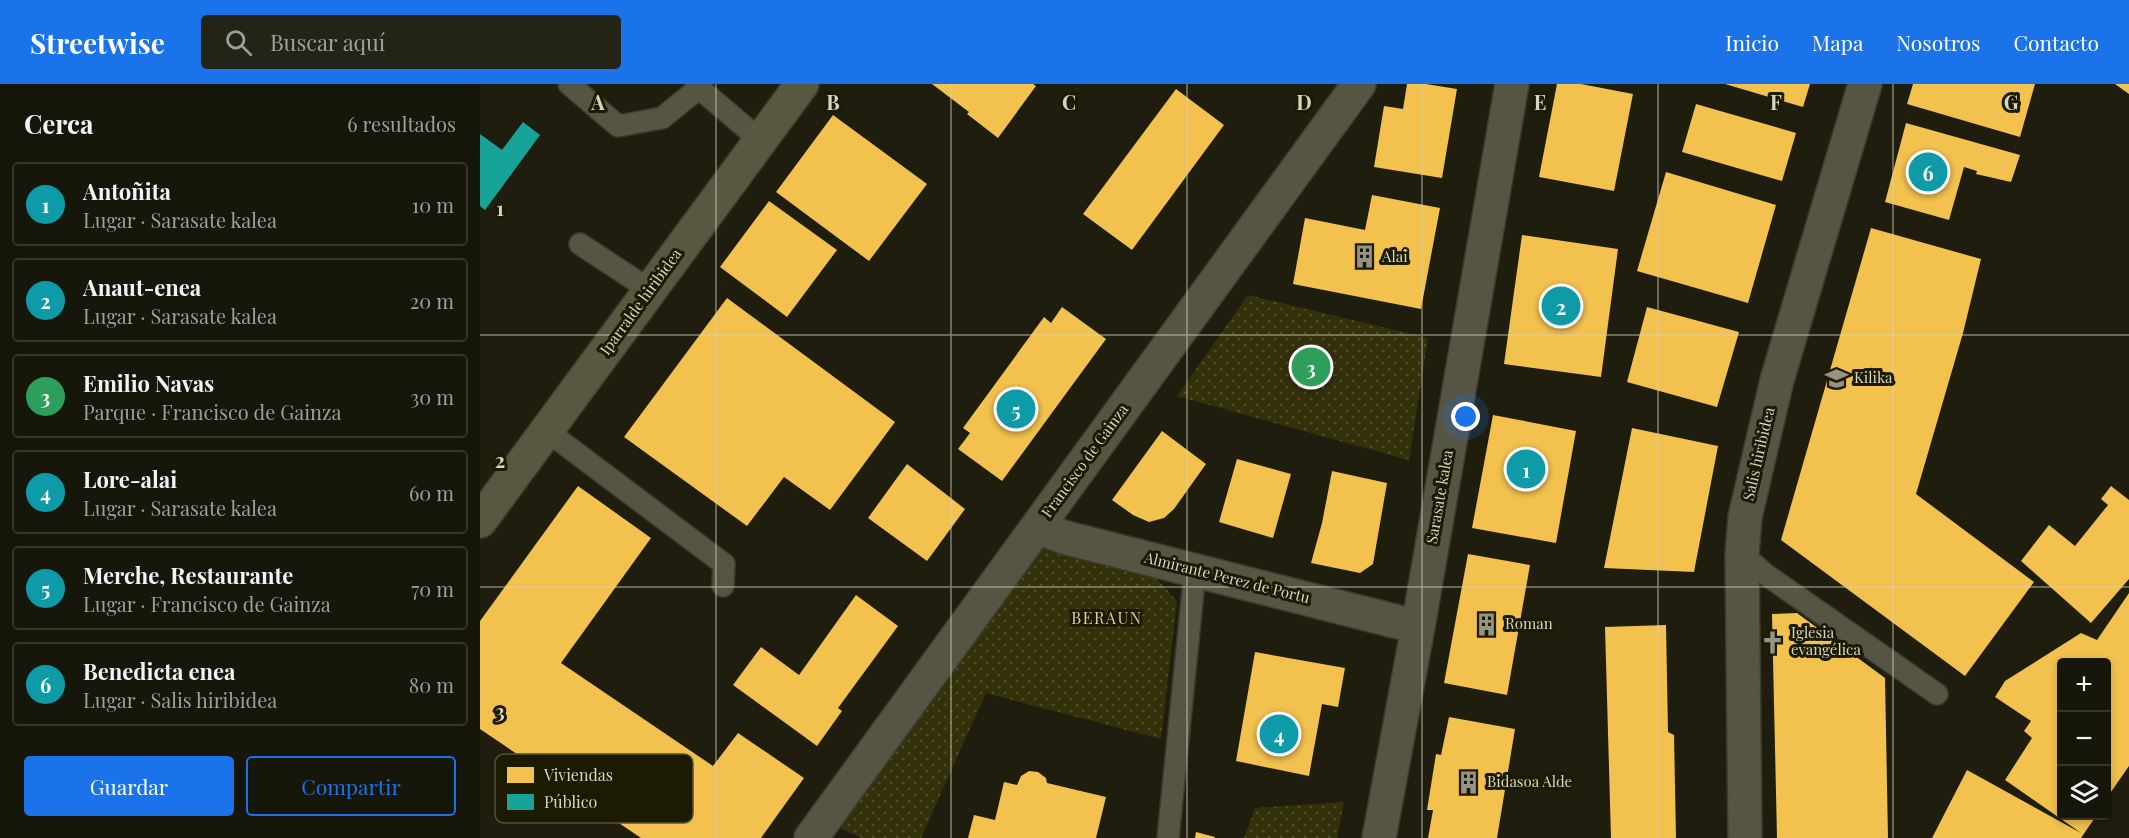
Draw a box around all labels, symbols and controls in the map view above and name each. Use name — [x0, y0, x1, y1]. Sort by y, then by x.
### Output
search box — [201, 15, 621, 69]
text: Streetwise — [30, 24, 165, 61]
icon: search — [222, 26, 255, 59]
text: Buscar aquí — [270, 27, 385, 57]
text: Inicio — [1725, 28, 1779, 56]
text: Mapa — [1812, 28, 1863, 56]
text: Nosotros — [1896, 28, 1980, 56]
text: Contacto — [2013, 28, 2099, 56]
text: A — [590, 88, 605, 115]
text: B — [826, 88, 840, 115]
text: C — [1062, 88, 1076, 115]
text: D — [1296, 88, 1312, 115]
text: E — [1534, 88, 1546, 115]
text: F — [1770, 88, 1782, 115]
text: G — [2004, 88, 2019, 115]
text: Cerca — [24, 106, 93, 141]
text: 6 resultados — [347, 110, 456, 137]
pin: 6 — [1908, 150, 1948, 194]
text: Antoñita — [83, 176, 171, 206]
text: 1 — [42, 191, 49, 218]
text: 10 m — [412, 191, 454, 218]
text: 1 — [496, 194, 504, 221]
text: Lugar · Sarasate kalea — [83, 206, 277, 233]
street label: Iparralde hiribidea — [595, 244, 686, 358]
building icon: Alai — [1351, 244, 1377, 270]
place label: Alai — [1381, 246, 1408, 266]
text: Anaut-enea — [83, 272, 201, 302]
pin: 2 — [1542, 284, 1580, 328]
text: 2 — [40, 287, 51, 314]
text: 20 m — [410, 287, 454, 314]
text: Lugar · Sarasate kalea — [83, 302, 277, 329]
pin: 3 — [1292, 344, 1330, 390]
school or university icon: Kilika — [1823, 365, 1849, 391]
place label: Kilika — [1854, 367, 1893, 387]
text: Emilio Navas — [83, 368, 214, 398]
text: 3 — [41, 383, 50, 410]
text: 30 m — [410, 383, 454, 410]
pin: 5 — [996, 386, 1036, 432]
text: Parque · Francisco de Gainza — [83, 398, 342, 425]
street label: Francisco de Gainza — [1036, 399, 1132, 521]
your location — [1451, 402, 1480, 431]
street label: Salis hiribidea — [1738, 405, 1779, 502]
text: 2 — [495, 446, 505, 473]
pin: 1 — [1506, 446, 1546, 492]
street label: Sarasate kalea — [1421, 448, 1457, 545]
text: Lore-alai — [83, 464, 177, 494]
text: 4 — [40, 479, 51, 506]
text: 60 m — [409, 479, 454, 506]
text: Lugar · Sarasate kalea — [83, 494, 277, 521]
street label: Almirante Perez de Portu — [1141, 547, 1312, 607]
text: Merche, Restaurante — [83, 560, 293, 590]
text: 5 — [41, 575, 50, 602]
text: 70 m — [411, 575, 454, 602]
text: Lugar · Francisco de Gainza — [83, 590, 331, 617]
district label: BERAUN — [1071, 607, 1143, 628]
building icon: Roman — [1474, 611, 1500, 637]
place label: Roman — [1505, 613, 1553, 633]
place label: Iglesia evangélica — [1791, 622, 1861, 659]
church icon: Iglesia evangélica — [1760, 629, 1786, 655]
text: Benedicta enea — [83, 656, 235, 686]
map controls — [2057, 658, 2111, 820]
button: + — [2057, 658, 2111, 712]
text: 6 — [40, 671, 51, 698]
text: 80 m — [409, 671, 454, 698]
text: Lugar · Salis hiribidea — [83, 686, 277, 713]
text: 3 — [495, 697, 505, 724]
pin: 4 — [1260, 712, 1298, 756]
button: − — [2057, 712, 2111, 766]
legend — [495, 754, 693, 823]
button: Guardar — [24, 756, 234, 816]
button: Compartir — [246, 756, 456, 816]
text: Viviendas — [543, 764, 613, 785]
button: layers — [2057, 766, 2111, 820]
building icon: Bidasoa Alde — [1456, 769, 1482, 795]
place label: Bidasoa Alde — [1487, 771, 1572, 791]
text: Público — [544, 791, 598, 812]

